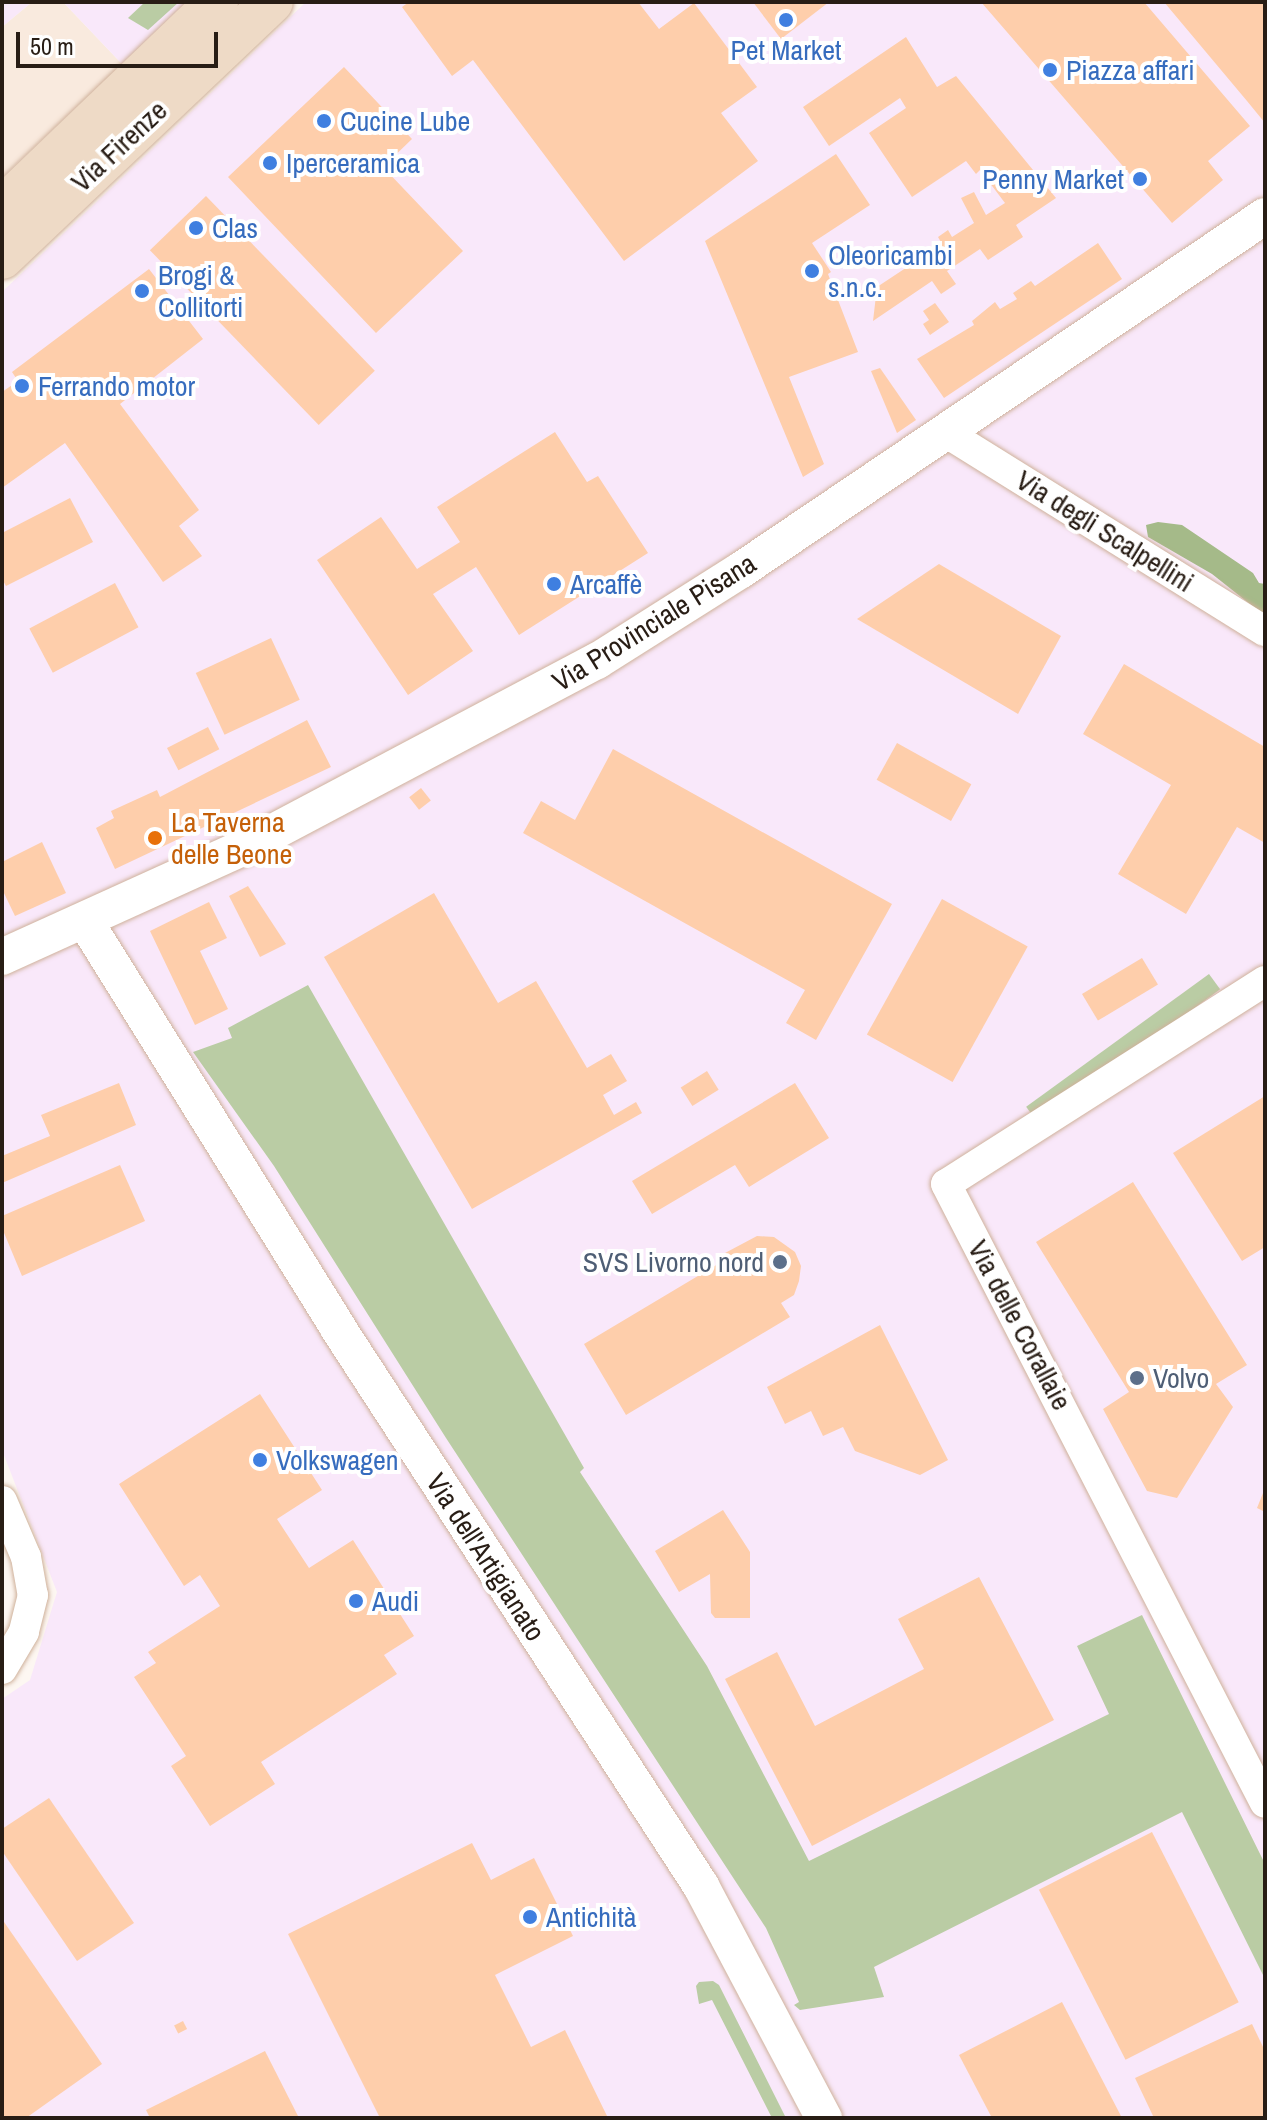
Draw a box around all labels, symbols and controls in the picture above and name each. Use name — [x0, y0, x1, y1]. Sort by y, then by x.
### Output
marker: Pet Market — [777, 11, 795, 29]
scale bar — [20, 16, 222, 66]
text: 50 m — [30, 30, 74, 62]
place label: Pet Market — [730, 33, 842, 67]
place label: Piazza affari — [1066, 53, 1195, 87]
marker: Piazza affari — [1041, 61, 1059, 79]
street label: Via Firenze — [64, 93, 174, 199]
place label: Cucine Lube — [340, 104, 470, 138]
marker: Cucine Lube — [315, 112, 333, 130]
place label: Iperceramica — [286, 146, 420, 180]
marker: Iperceramica — [261, 154, 279, 172]
place label: Penny Market — [982, 162, 1124, 196]
marker: Penny Market — [1131, 170, 1149, 188]
place label: Clas — [212, 211, 258, 245]
marker: Clas — [187, 219, 205, 237]
place label: Oleoricambi s.n.c. — [828, 238, 953, 304]
place label: Brogi & Collitorti — [158, 258, 243, 324]
marker: Oleoricambi s.n.c. — [803, 262, 821, 280]
marker: Brogi & Collitorti — [133, 282, 151, 300]
place label: Ferrando motor — [38, 369, 195, 403]
marker: Ferrando motor — [13, 377, 31, 395]
street label: Via degli Scalpellini — [1010, 463, 1200, 599]
street label: Via Provinciale Pisana — [546, 546, 762, 698]
place label: Arcaffè — [570, 567, 642, 601]
marker: Arcaffè — [545, 575, 563, 593]
place label: La Taverna delle Beone — [171, 805, 292, 871]
marker: La Taverna delle Beone — [146, 829, 164, 847]
street label: Via delle Corallaie — [961, 1234, 1079, 1416]
place label: SVS Livorno nord — [583, 1245, 764, 1279]
marker: SVS Livorno nord — [771, 1253, 789, 1271]
place label: Volvo — [1153, 1361, 1209, 1395]
marker: Volvo — [1128, 1369, 1146, 1387]
place label: Volkswagen — [276, 1443, 399, 1477]
marker: Volkswagen — [251, 1451, 269, 1469]
street label: Via dell'Artigianato — [419, 1467, 553, 1647]
place label: Audi — [372, 1584, 419, 1618]
marker: Audi — [347, 1592, 365, 1610]
place label: Antichità — [546, 1900, 637, 1934]
marker: Antichità — [521, 1908, 539, 1926]

